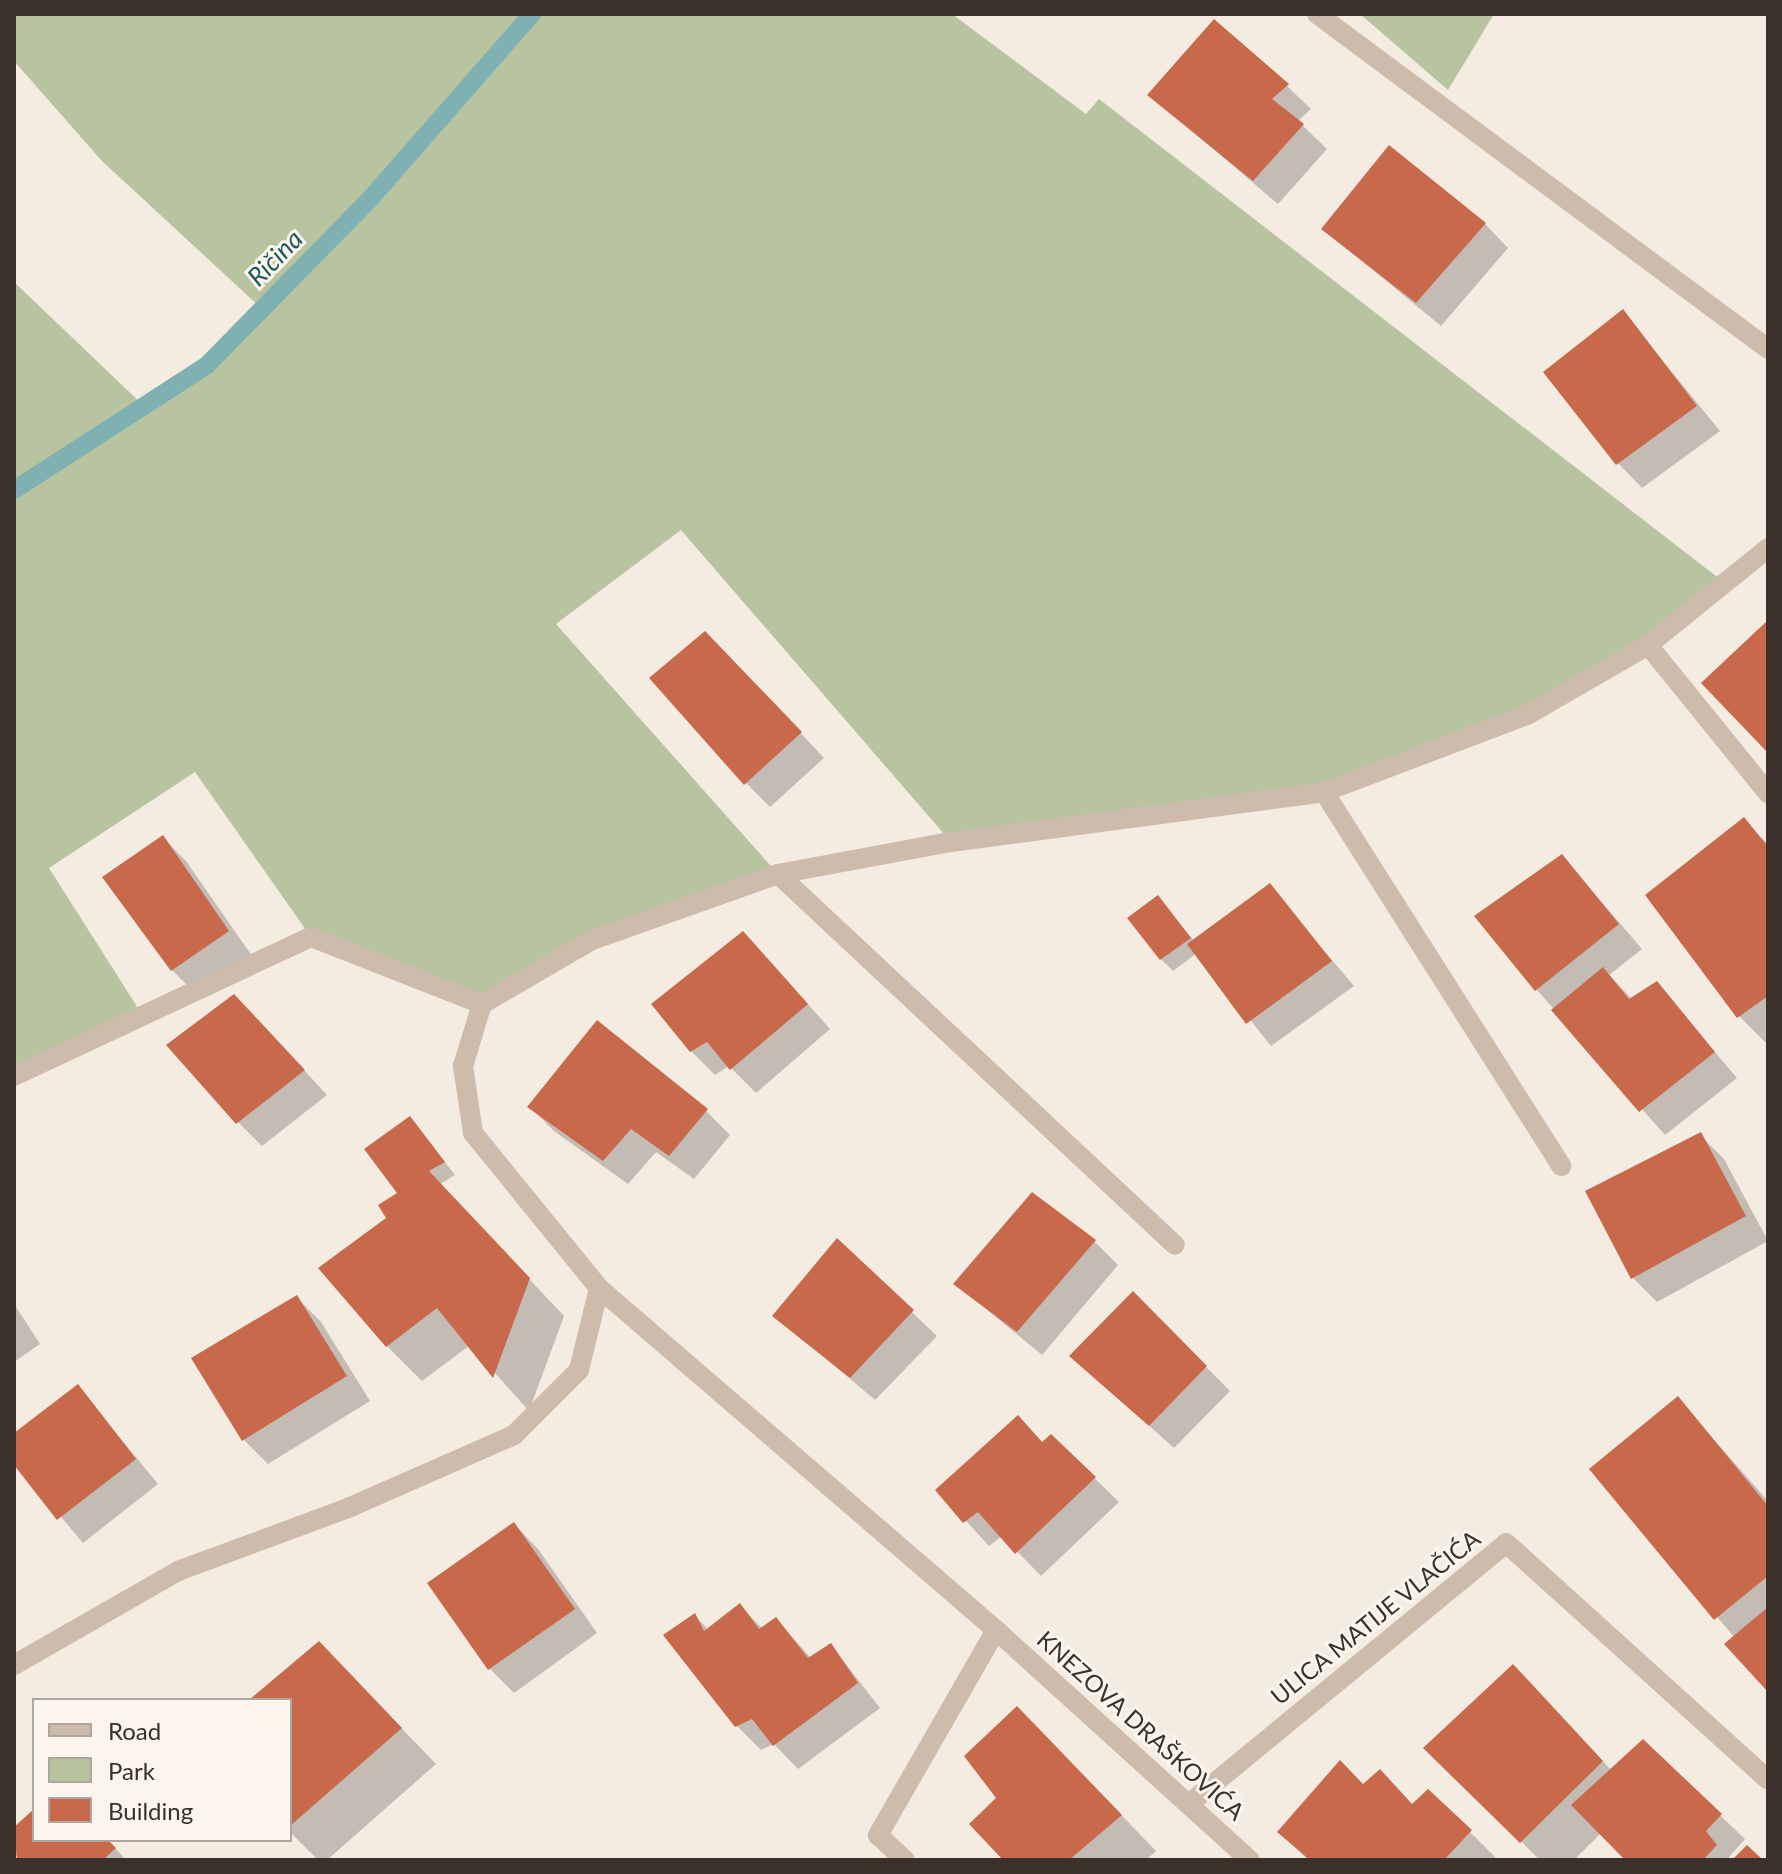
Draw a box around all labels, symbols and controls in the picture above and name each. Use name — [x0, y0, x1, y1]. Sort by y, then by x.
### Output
water label: Ričina — [241, 223, 309, 293]
street label: ULICA MATIJE VLAČIĆA — [1264, 1523, 1486, 1711]
street label: KNEZOVA DRAŠKOVIĆA — [1031, 1624, 1251, 1826]
legend — [32, 1698, 292, 1842]
text: Road — [108, 1716, 161, 1745]
text: Park — [108, 1756, 155, 1785]
text: Building — [108, 1796, 193, 1825]

